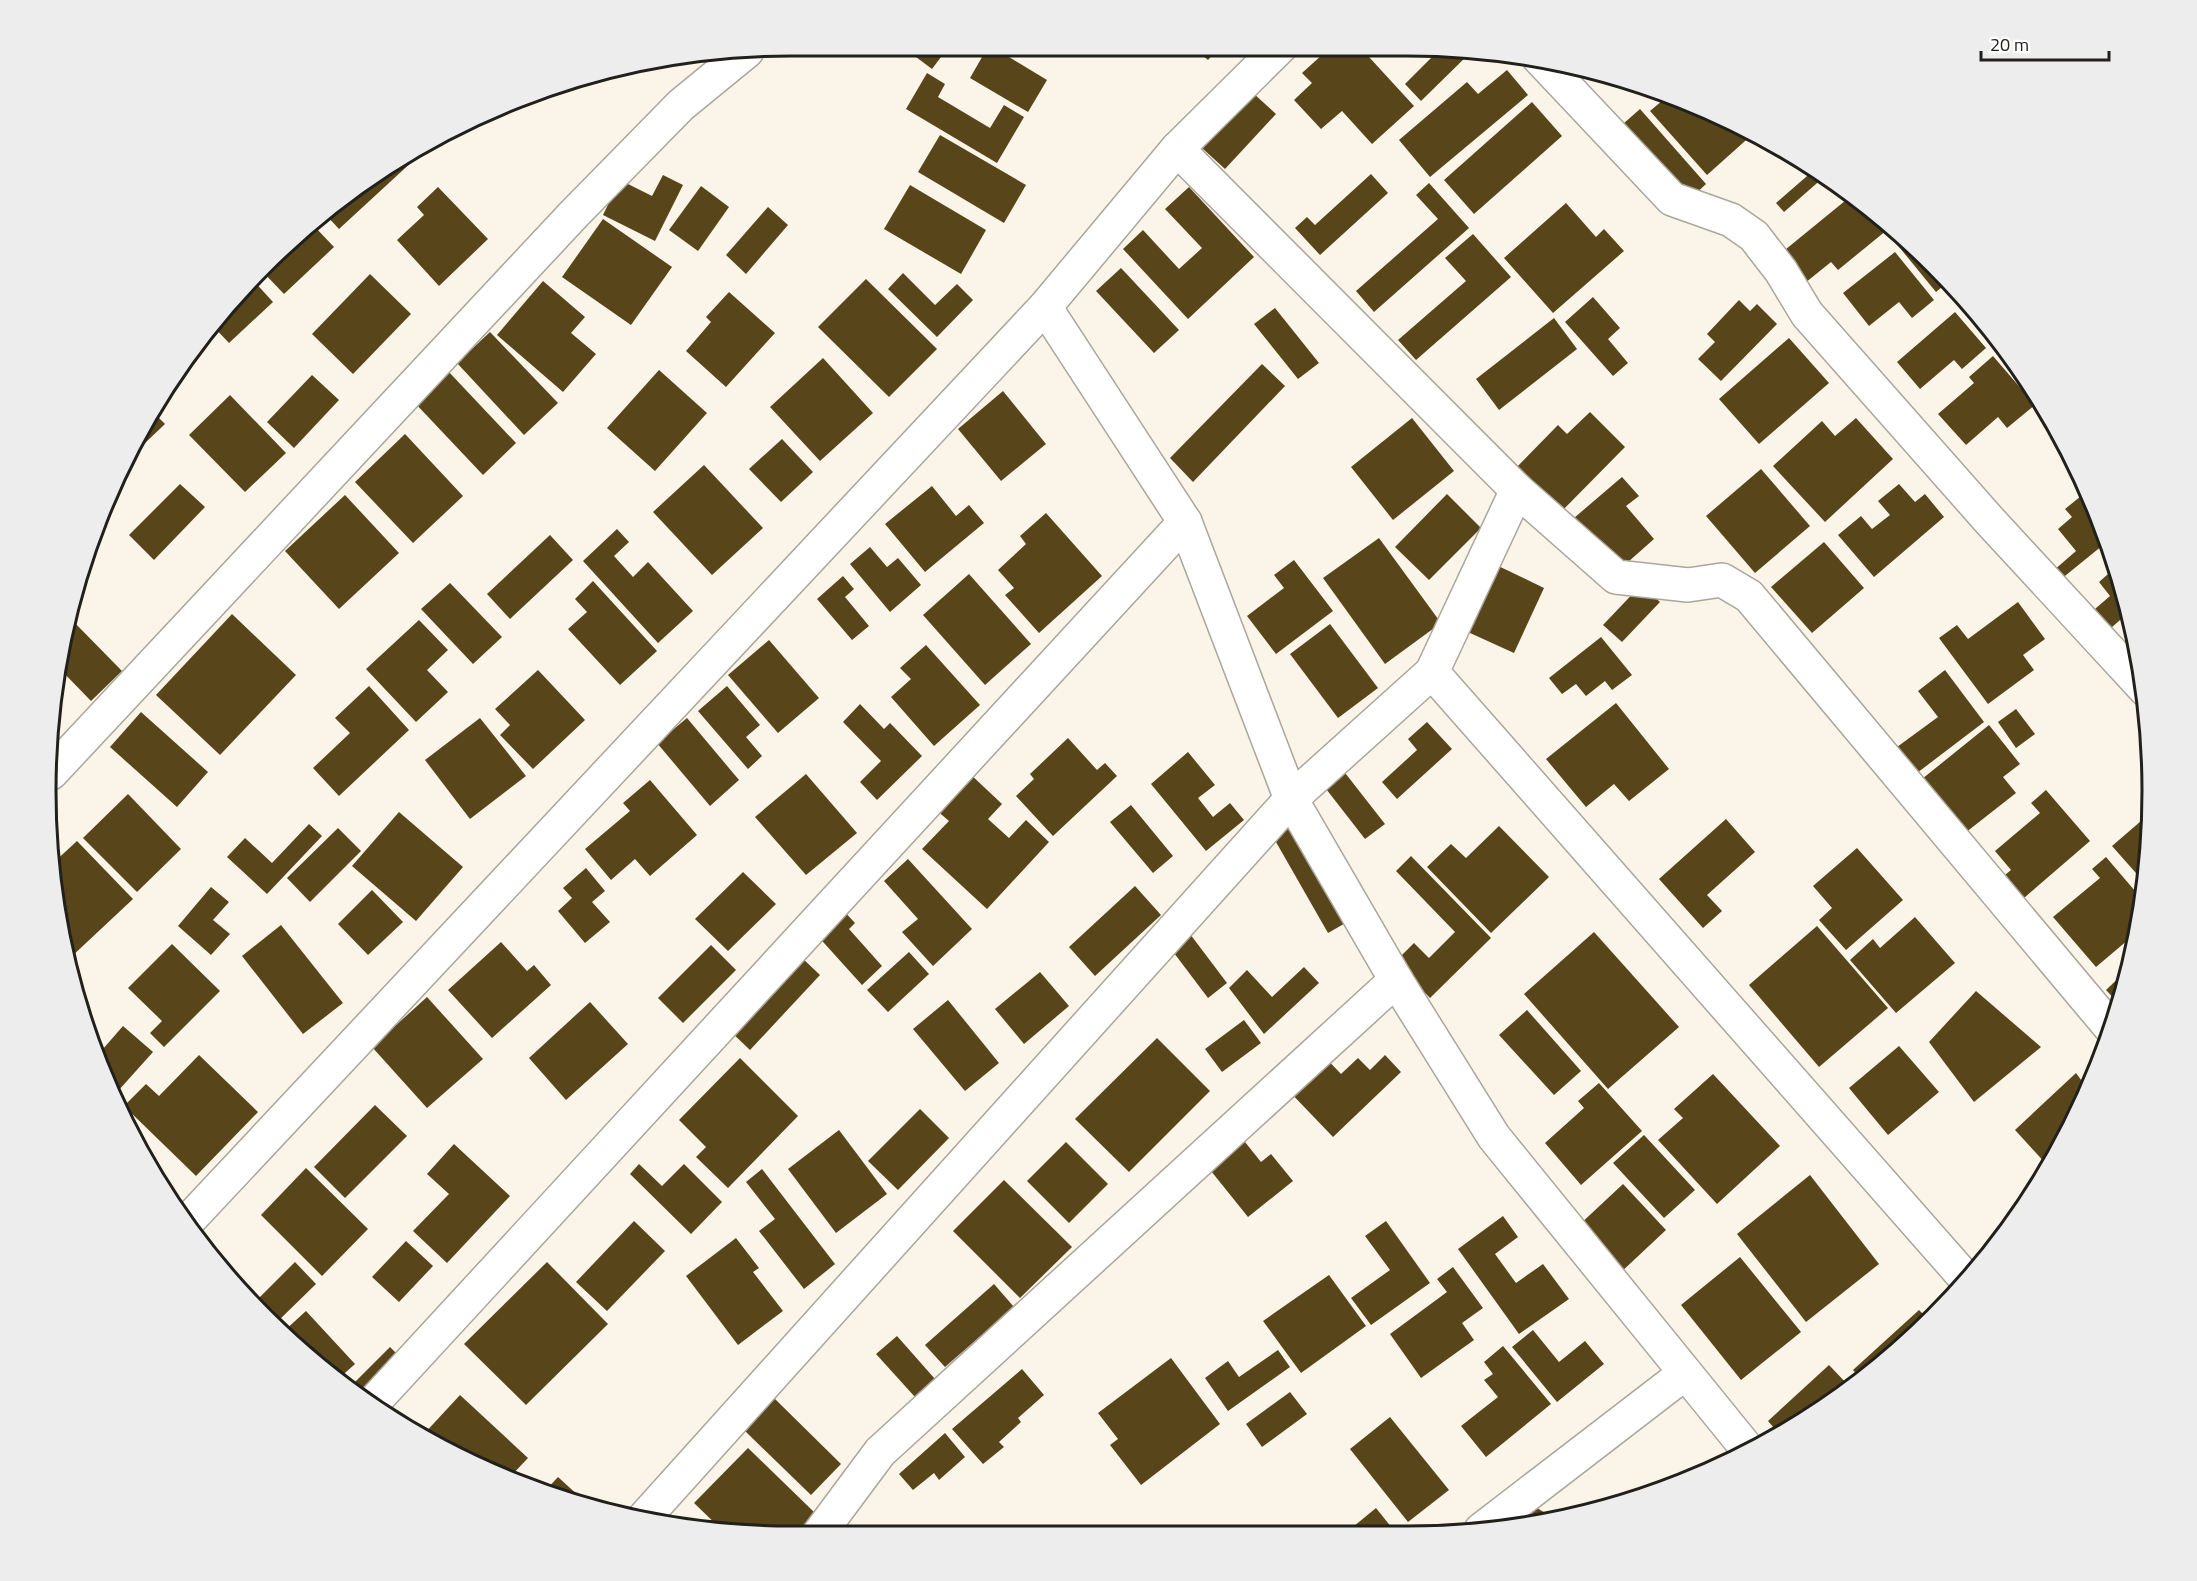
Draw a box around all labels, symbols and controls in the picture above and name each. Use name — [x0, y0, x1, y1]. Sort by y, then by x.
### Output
scale bar — [1981, 24, 2108, 62]
text: 20 m — [1990, 31, 2029, 58]

